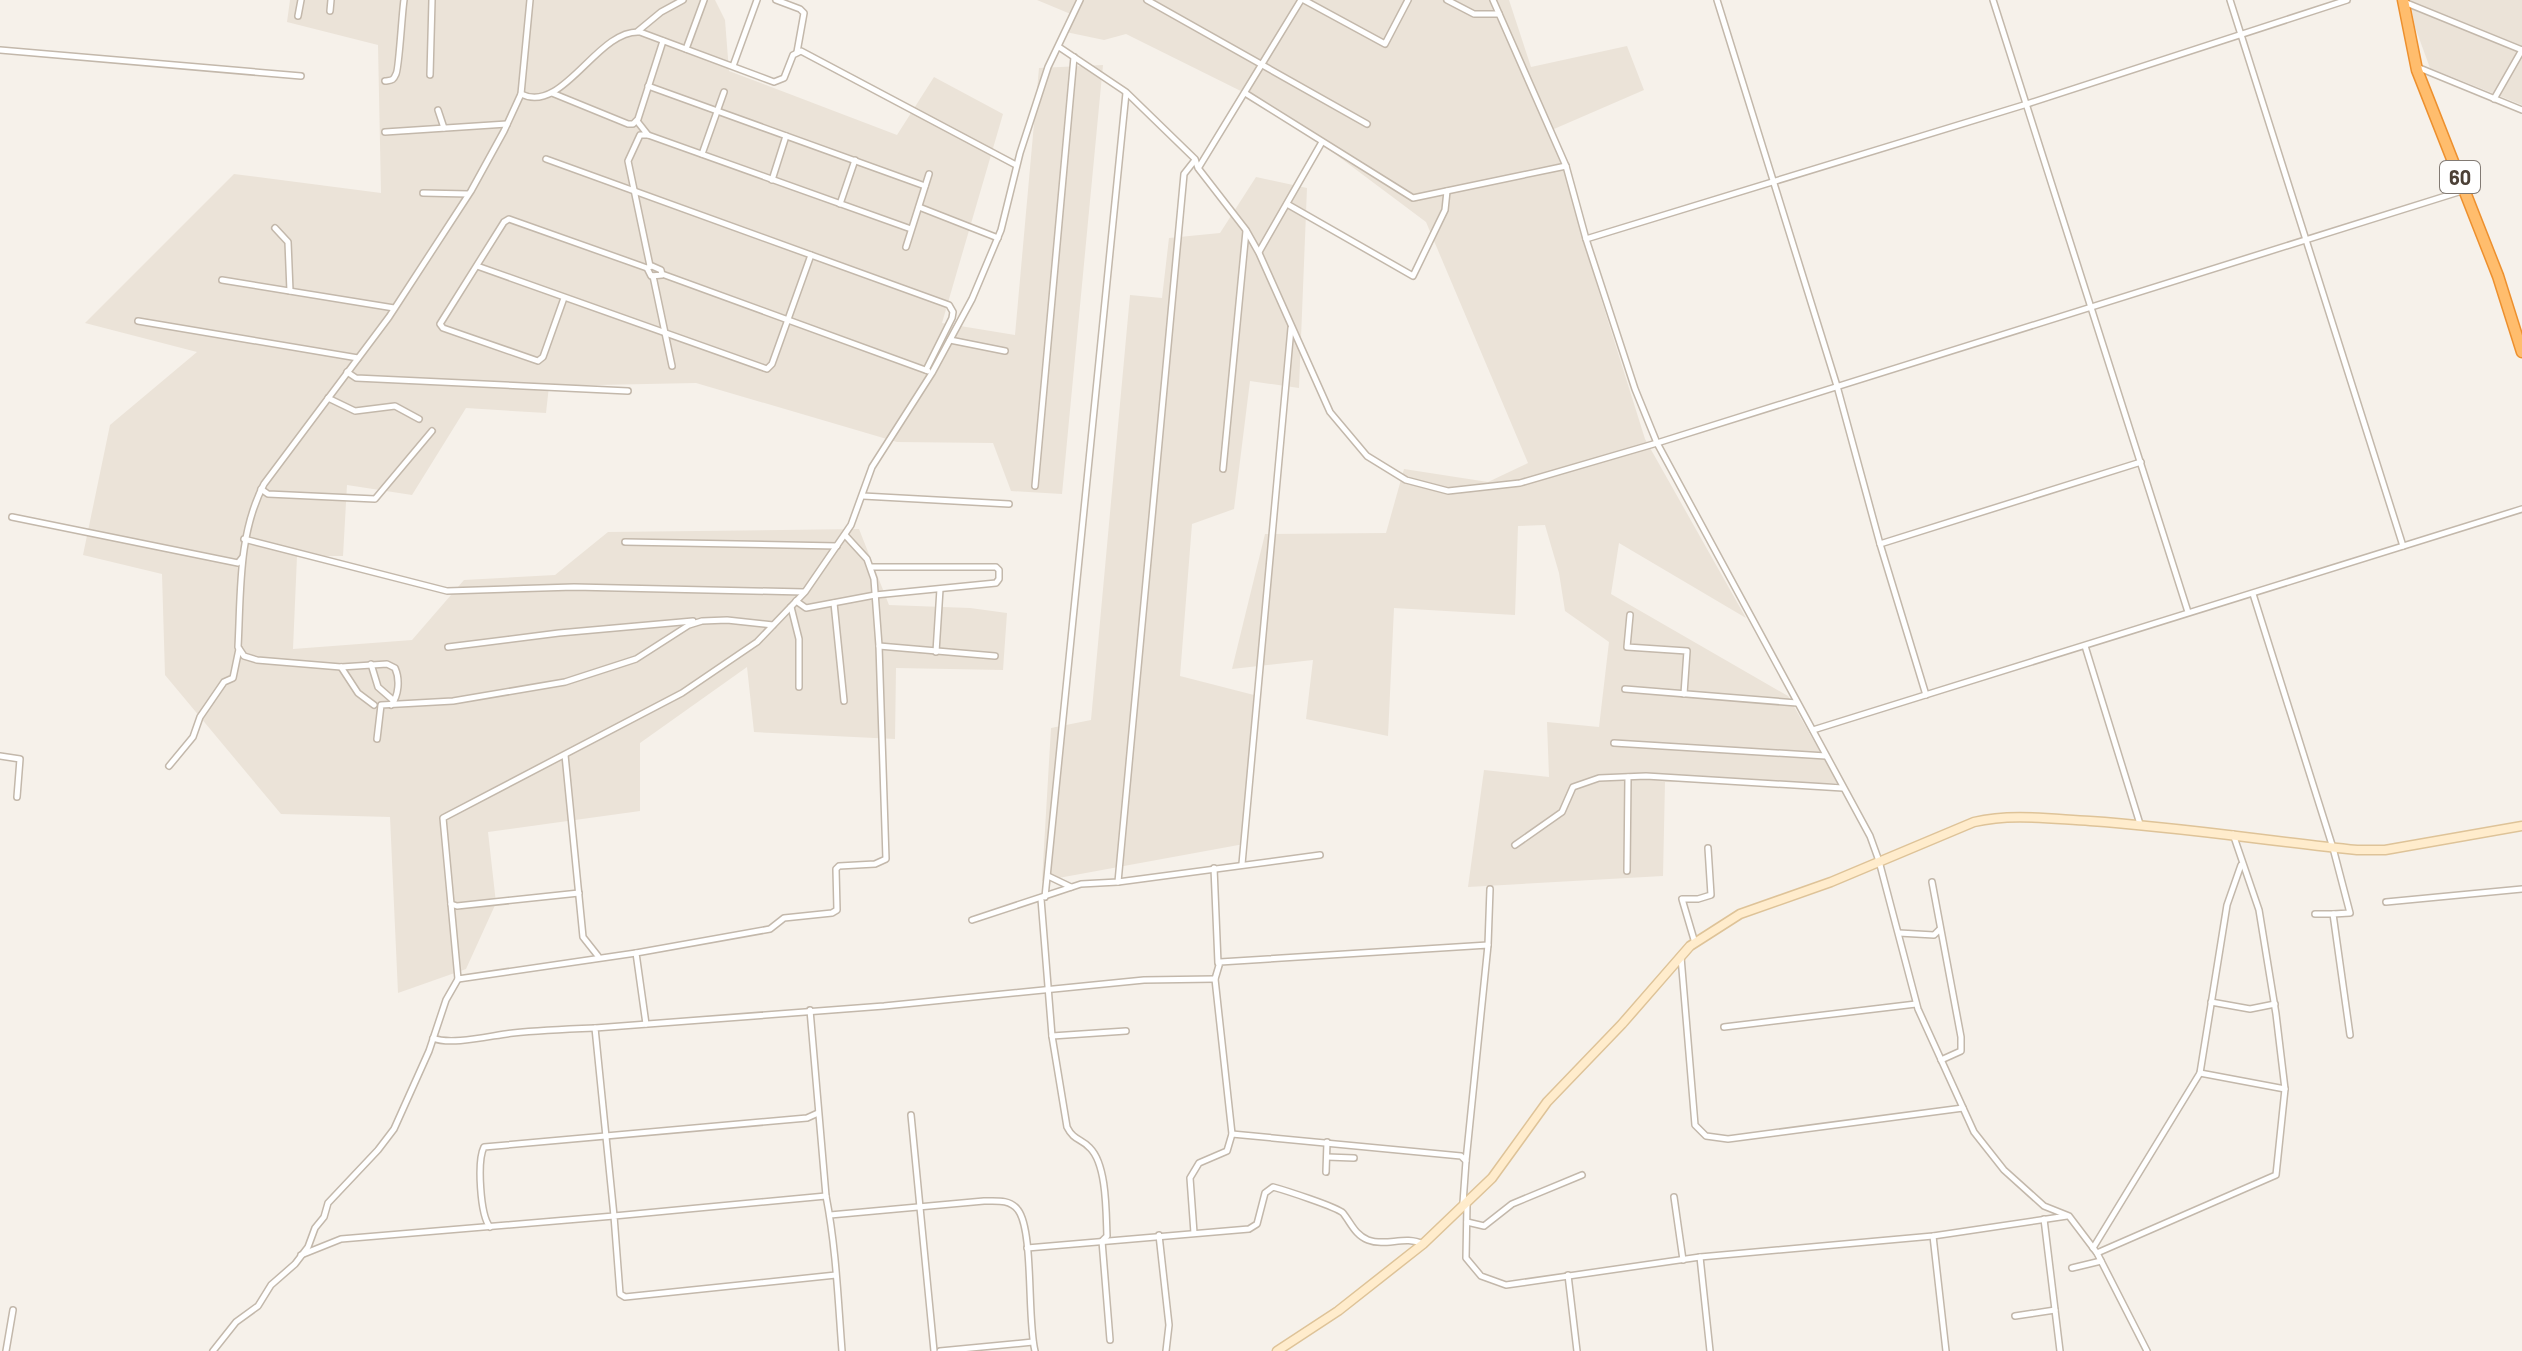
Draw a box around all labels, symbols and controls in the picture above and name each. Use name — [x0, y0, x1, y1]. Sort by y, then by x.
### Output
road number: 60 — [2440, 161, 2480, 193]

